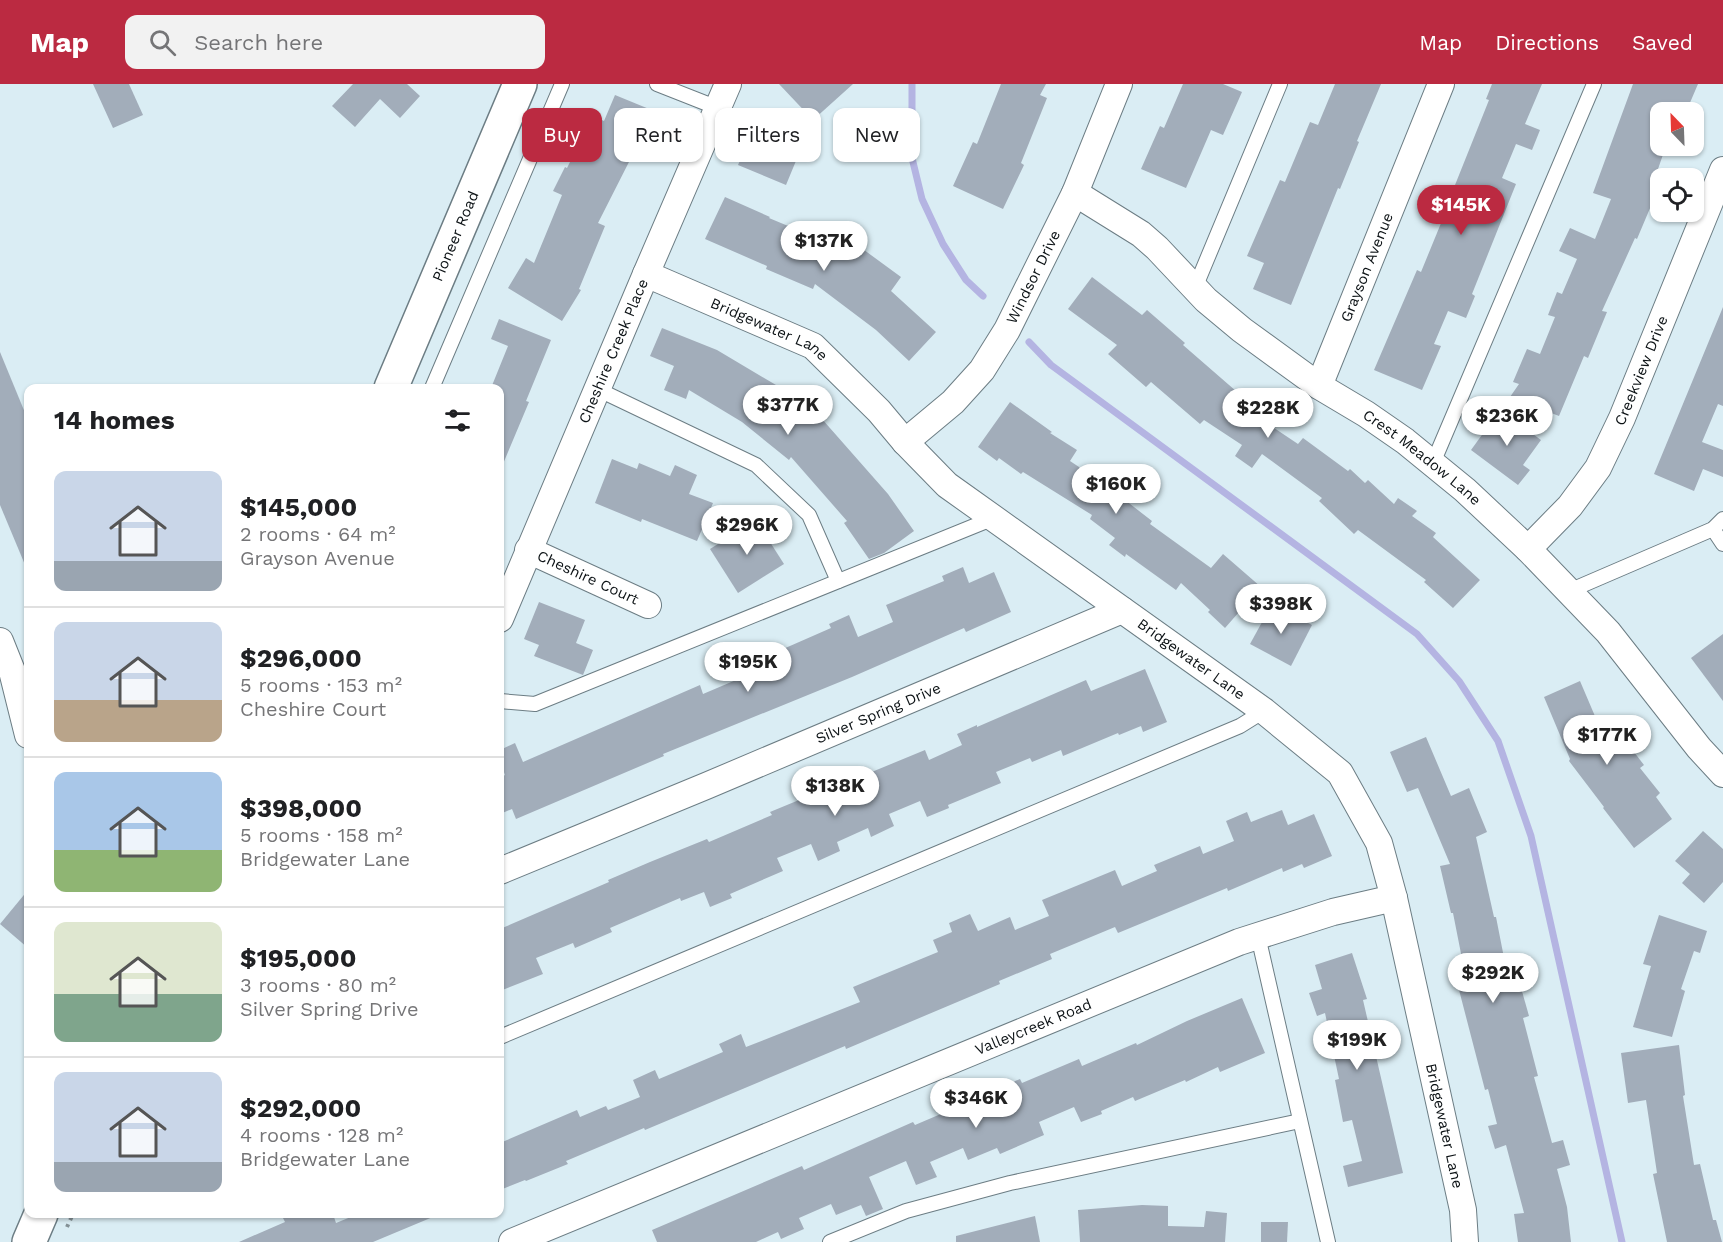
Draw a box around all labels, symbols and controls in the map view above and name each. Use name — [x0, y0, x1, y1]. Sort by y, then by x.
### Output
search box — [125, 15, 545, 69]
text: Map — [30, 26, 89, 59]
icon: search — [146, 26, 179, 59]
text: Search here — [194, 30, 323, 55]
text: Map — [1419, 30, 1462, 55]
text: Directions — [1495, 30, 1599, 55]
text: Saved — [1632, 30, 1693, 55]
north arrow — [1650, 102, 1704, 156]
map controls — [1650, 102, 1704, 222]
chip: Buy — [522, 108, 602, 162]
chip: Rent — [614, 108, 703, 162]
chip: Filters — [715, 108, 821, 162]
chip: New — [833, 108, 920, 162]
button: locate — [1650, 168, 1704, 222]
pin: $145K — [1419, 185, 1503, 236]
street label: Pioneer Road — [428, 188, 483, 284]
text: $145K — [1431, 192, 1491, 216]
street label: Grayson Avenue — [1337, 210, 1397, 325]
pin: $137K — [782, 221, 866, 272]
street label: Windsor Drive — [1003, 227, 1064, 327]
text: $137K — [795, 228, 853, 252]
street label: Cheshire Creek Place — [575, 276, 652, 426]
street label: Bridgewater Lane — [708, 294, 831, 364]
street label: Creekview Drive — [1611, 313, 1672, 428]
pin: $377K — [746, 385, 830, 436]
pin: $228K — [1226, 388, 1310, 439]
text: $377K — [757, 392, 819, 416]
text: $228K — [1236, 395, 1300, 419]
pin: $236K — [1465, 396, 1549, 447]
text: $236K — [1476, 403, 1538, 427]
icon: filters — [441, 404, 474, 437]
text: 14 homes — [54, 405, 175, 435]
street label: Crest Meadow Lane — [1359, 406, 1485, 509]
pin: $160K — [1074, 464, 1158, 515]
text: $160K — [1086, 471, 1146, 495]
text: $145,000 — [240, 492, 357, 522]
icon: home — [102, 495, 174, 567]
pin: $296K — [705, 505, 789, 556]
text: $296K — [715, 512, 779, 536]
text: 2 rooms · 64 m² — [240, 522, 396, 546]
text: Grayson Avenue — [240, 546, 395, 570]
street label: Cheshire Court — [534, 546, 642, 609]
pin: $398K — [1239, 584, 1323, 635]
text: $398K — [1249, 591, 1313, 615]
street label: Bridgewater Lane — [1134, 615, 1248, 704]
pin: $195K — [706, 642, 790, 693]
text: $296,000 — [240, 643, 362, 673]
icon: home — [102, 646, 174, 718]
text: $195K — [718, 649, 778, 673]
text: 5 rooms · 153 m² — [240, 673, 402, 697]
street label: Silver Spring Drive — [813, 679, 944, 747]
text: Cheshire Court — [240, 697, 386, 721]
pin: $177K — [1565, 715, 1649, 766]
text: $177K — [1577, 722, 1637, 746]
pin: $138K — [793, 766, 877, 817]
text: $138K — [805, 773, 865, 797]
text: $398,000 — [240, 793, 362, 823]
icon: home — [102, 796, 174, 868]
text: 5 rooms · 158 m² — [240, 823, 403, 847]
text: Bridgewater Lane — [240, 847, 410, 871]
text: $195,000 — [240, 943, 356, 973]
icon: home — [102, 946, 174, 1018]
pin: $292K — [1451, 953, 1535, 1004]
text: $292K — [1462, 960, 1524, 984]
text: 3 rooms · 80 m² — [240, 973, 396, 997]
street label: Valleycreek Road — [973, 995, 1094, 1059]
text: Silver Spring Drive — [240, 997, 419, 1021]
pin: $199K — [1315, 1020, 1399, 1071]
text: $199K — [1327, 1027, 1387, 1051]
street label: Bridgewater Lane — [1422, 1062, 1467, 1190]
pin: $346K — [934, 1078, 1018, 1129]
text: $346K — [944, 1085, 1008, 1109]
text: $292,000 — [240, 1093, 361, 1123]
icon: home — [102, 1096, 174, 1168]
text: 4 rooms · 128 m² — [240, 1123, 403, 1147]
text: Bridgewater Lane — [240, 1147, 410, 1171]

